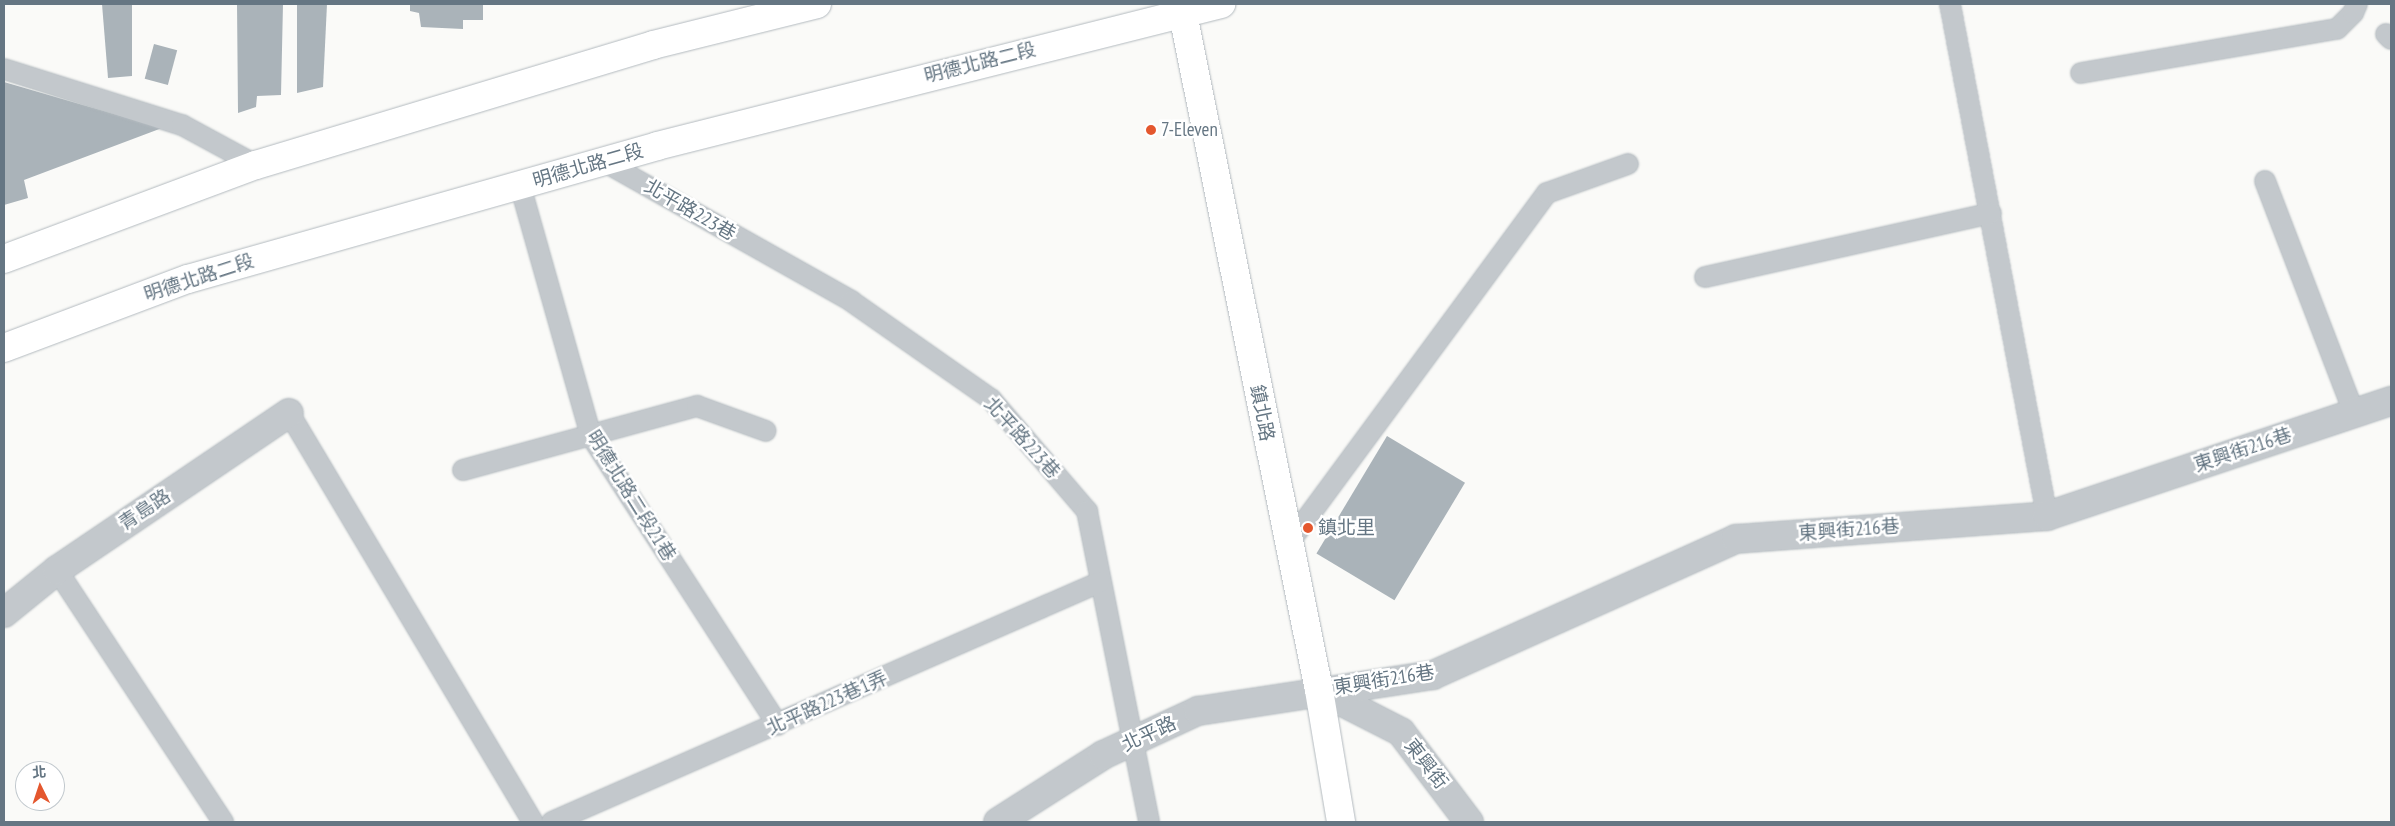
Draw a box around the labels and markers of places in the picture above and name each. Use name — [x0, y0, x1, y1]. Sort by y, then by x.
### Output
place label: 7-Eleven — [1161, 119, 1218, 141]
marker: 7-Eleven — [1145, 124, 1157, 136]
place label: 鎮北里 — [1318, 517, 1375, 539]
marker: 鎮北里 — [1302, 522, 1314, 534]

